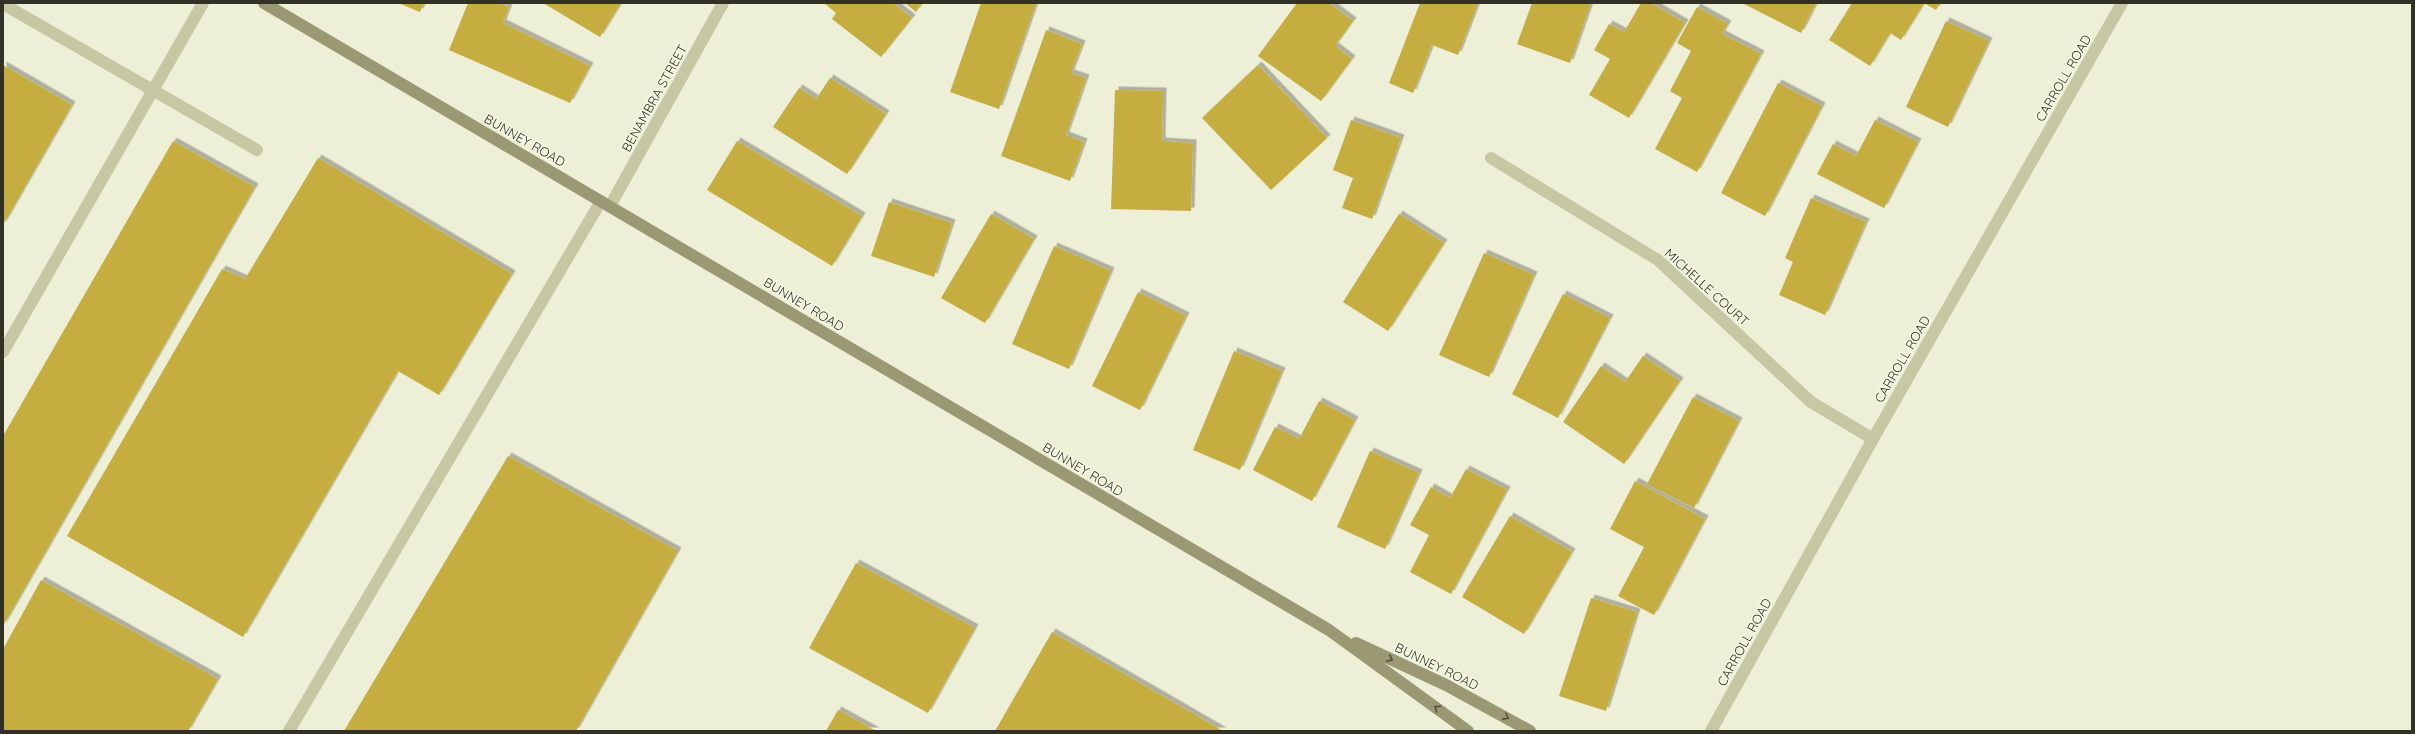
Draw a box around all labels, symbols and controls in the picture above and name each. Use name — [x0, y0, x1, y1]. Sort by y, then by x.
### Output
street label: CARROLL ROAD — [2032, 32, 2094, 124]
street label: BENAMBRA STREET — [618, 41, 690, 154]
street label: BUNNEY ROAD — [482, 110, 568, 170]
street label: MICHELLE COURT — [1661, 245, 1753, 329]
street label: BUNNEY ROAD — [761, 274, 847, 334]
street label: CARROLL ROAD — [1871, 313, 1933, 405]
street label: BUNNEY ROAD — [1040, 439, 1126, 499]
street label: CARROLL ROAD — [1713, 595, 1775, 689]
street label: BUNNEY ROAD — [1393, 639, 1481, 693]
one-way arrow — [1386, 654, 1393, 662]
one-way arrow — [1434, 705, 1441, 713]
one-way arrow — [1502, 713, 1509, 720]

